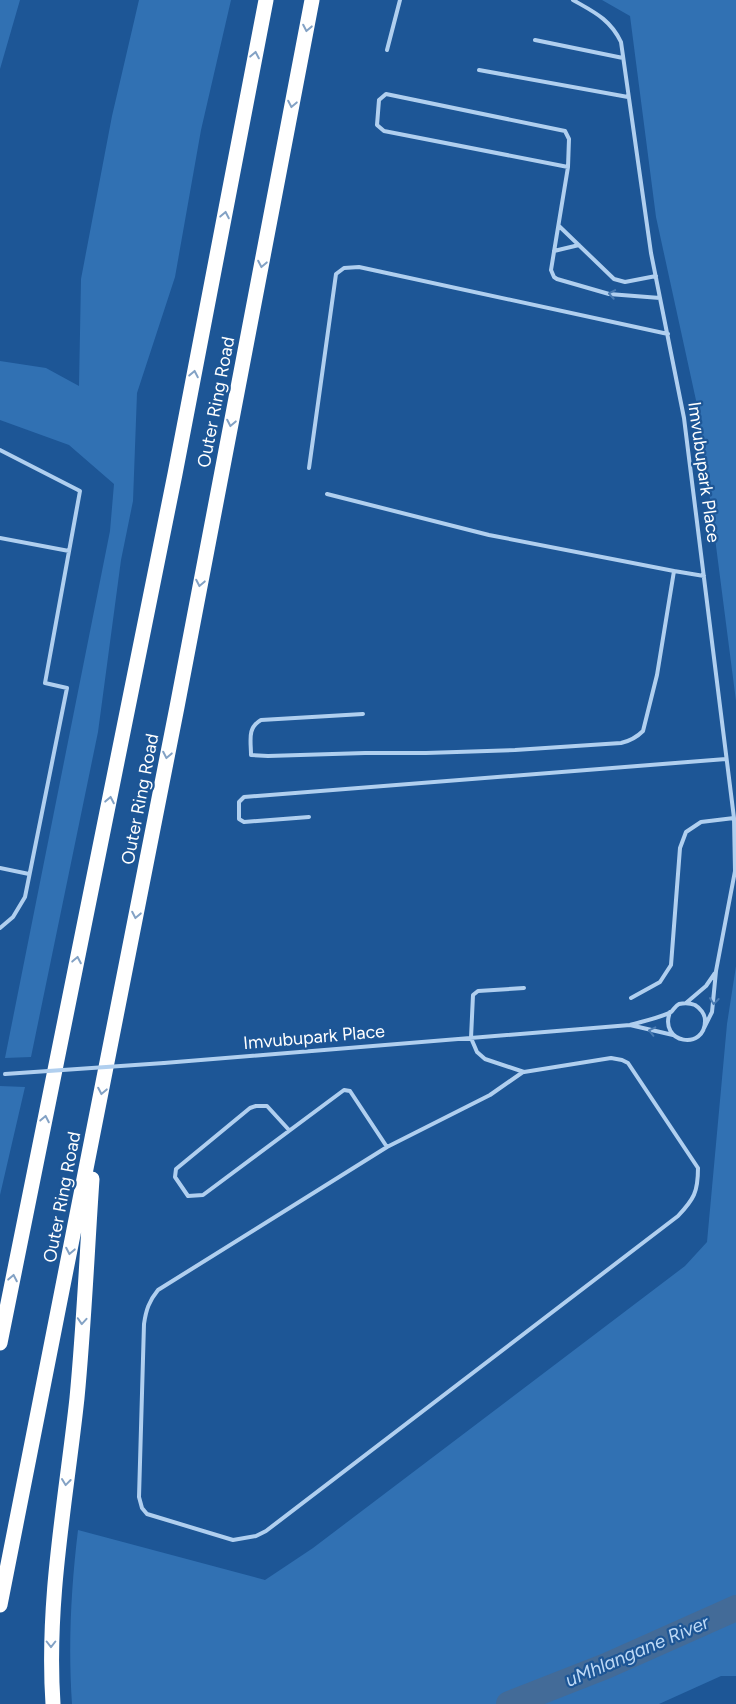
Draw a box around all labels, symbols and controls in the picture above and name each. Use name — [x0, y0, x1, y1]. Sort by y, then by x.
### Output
one-way arrow — [302, 24, 313, 33]
one-way arrow — [250, 51, 260, 59]
one-way arrow — [287, 100, 298, 109]
one-way arrow — [219, 210, 229, 219]
one-way arrow — [257, 259, 267, 268]
one-way arrow — [608, 290, 616, 300]
street label: Outer Ring Road — [193, 335, 239, 469]
one-way arrow — [188, 370, 199, 379]
street label: Imvubupark Place — [683, 400, 725, 544]
one-way arrow — [226, 419, 237, 428]
one-way arrow — [196, 579, 206, 587]
street label: Outer Ring Road — [117, 732, 163, 866]
one-way arrow — [163, 751, 173, 760]
one-way arrow — [104, 796, 114, 805]
one-way arrow — [131, 910, 142, 919]
one-way arrow — [72, 955, 82, 964]
one-way arrow — [709, 997, 720, 1005]
street label: Imvubupark Place — [242, 1020, 386, 1054]
one-way arrow — [647, 1026, 656, 1037]
one-way arrow — [97, 1087, 107, 1096]
one-way arrow — [40, 1115, 50, 1123]
street label: Outer Ring Road — [39, 1130, 85, 1264]
one-way arrow — [65, 1246, 76, 1255]
one-way arrow — [7, 1274, 18, 1283]
one-way arrow — [77, 1317, 88, 1325]
one-way arrow — [61, 1479, 72, 1487]
water label: uMhlangane River — [562, 1610, 713, 1692]
one-way arrow — [46, 1640, 56, 1648]

